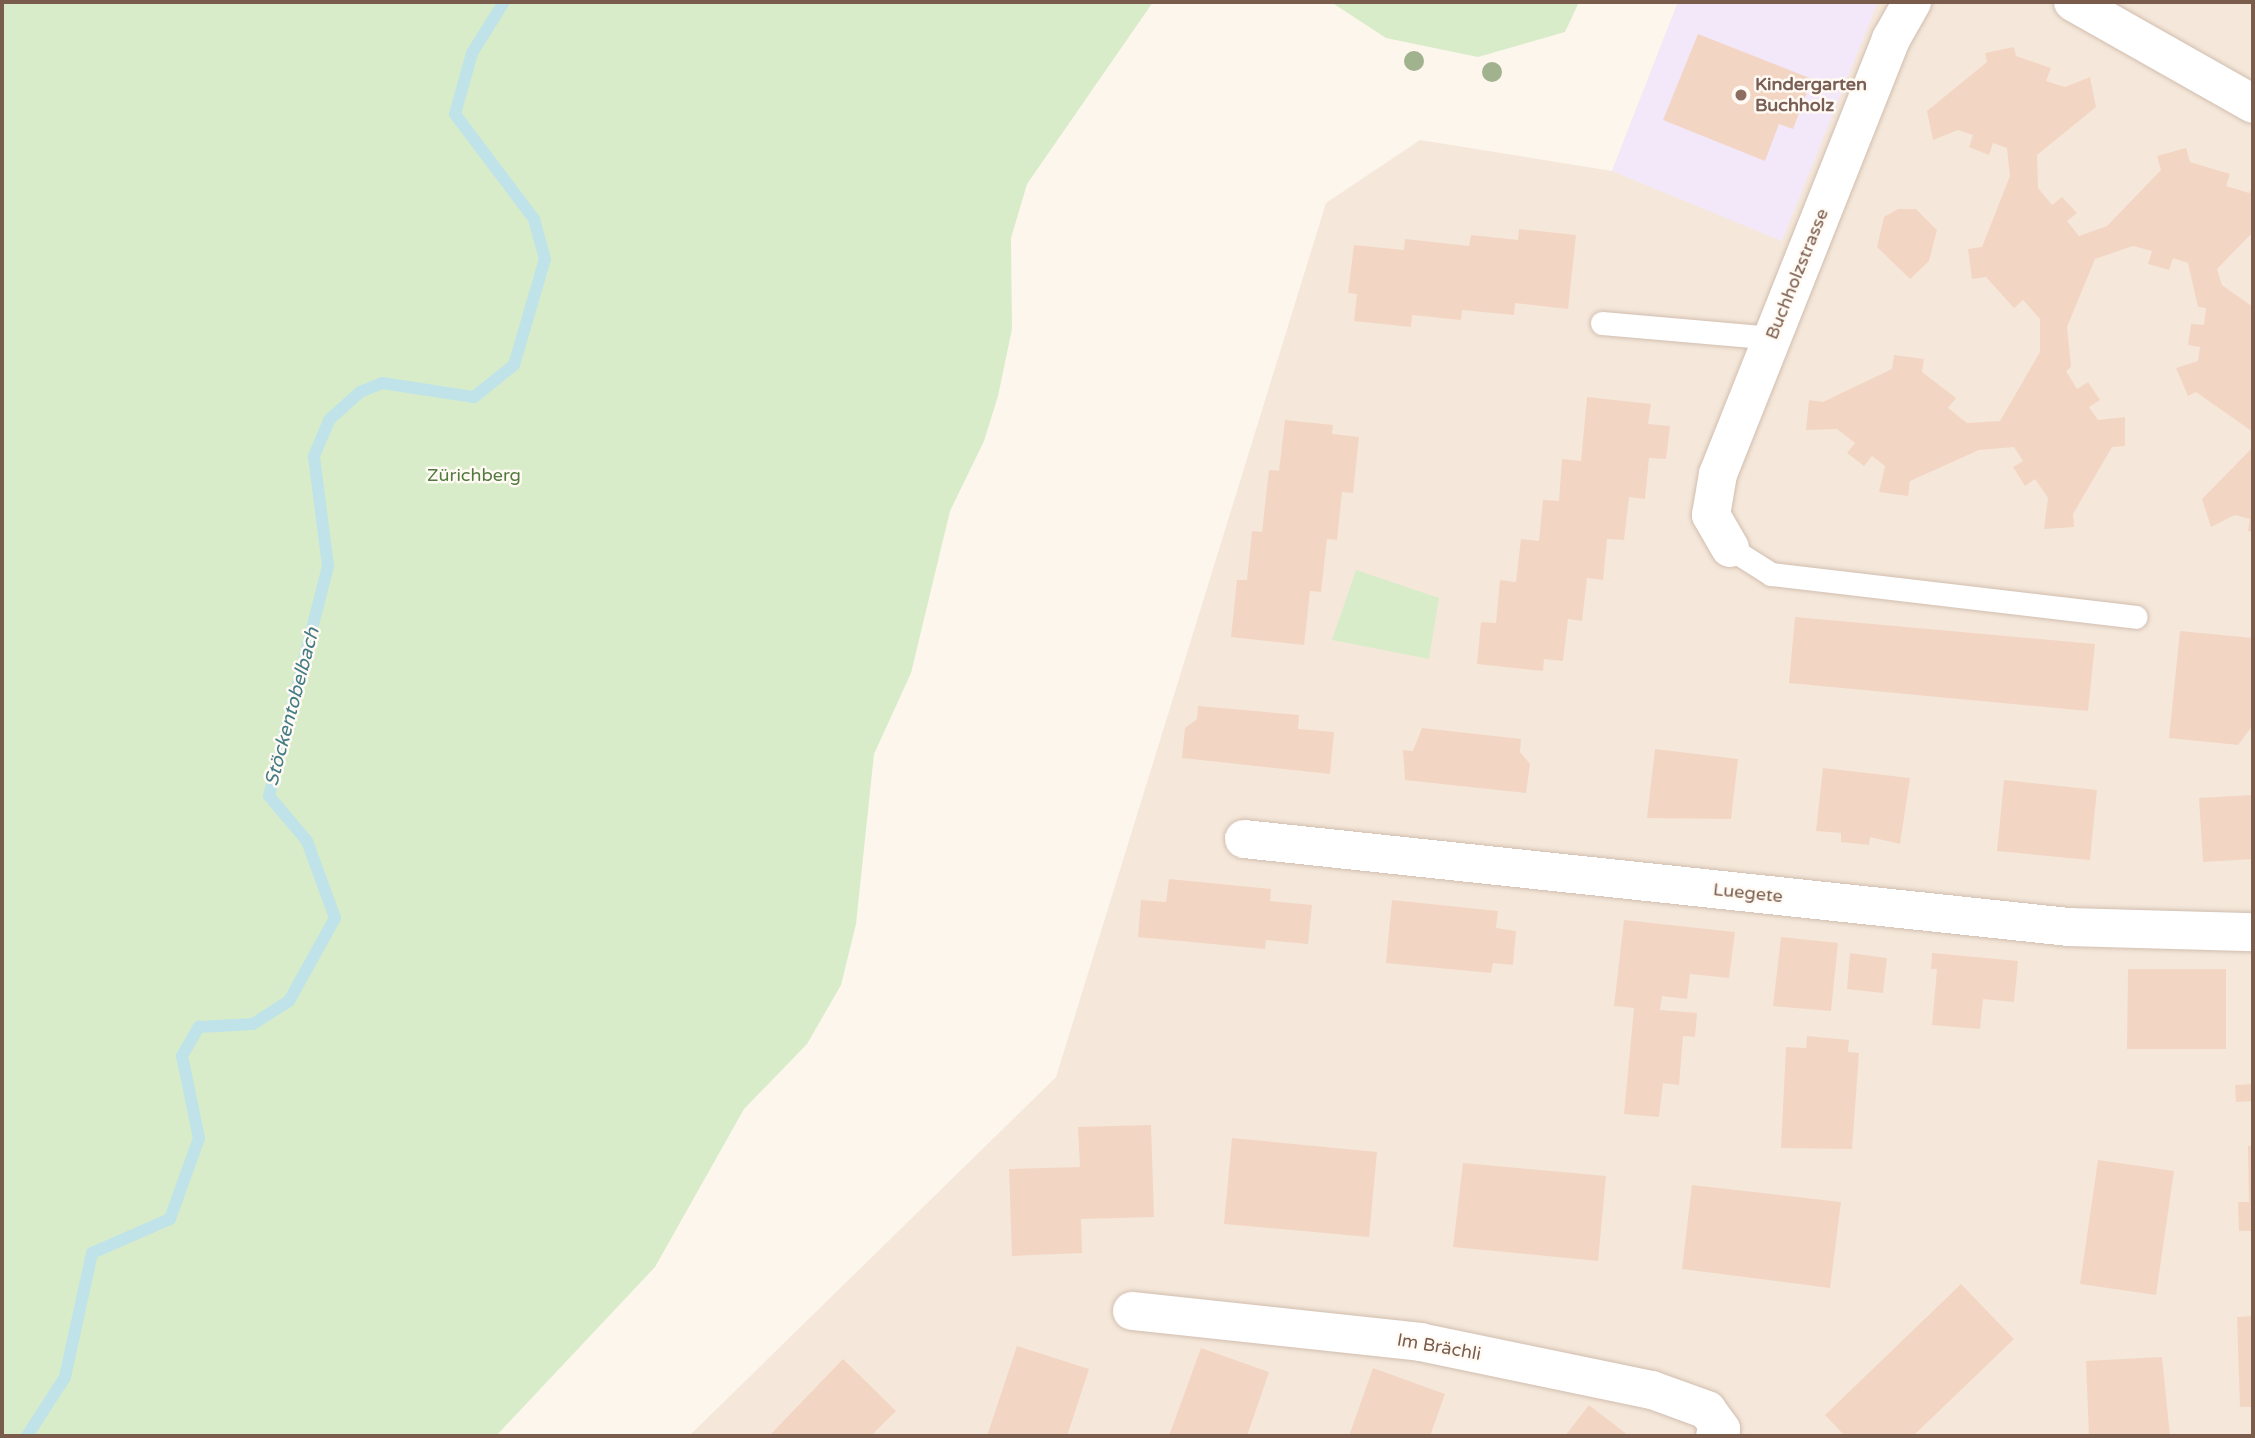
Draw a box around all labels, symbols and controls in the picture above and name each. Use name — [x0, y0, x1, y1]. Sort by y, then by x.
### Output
place label: Kindergarten Buchholz — [1755, 74, 1867, 116]
marker: Kindergarten Buchholz — [1733, 87, 1749, 103]
street label: Buchholzstrasse — [1761, 205, 1833, 343]
park label: Zürichberg — [427, 464, 521, 486]
water label: Stöckentobelbach — [261, 625, 325, 789]
street label: Luegete — [1712, 879, 1784, 907]
street label: Im Brächli — [1395, 1329, 1483, 1365]

